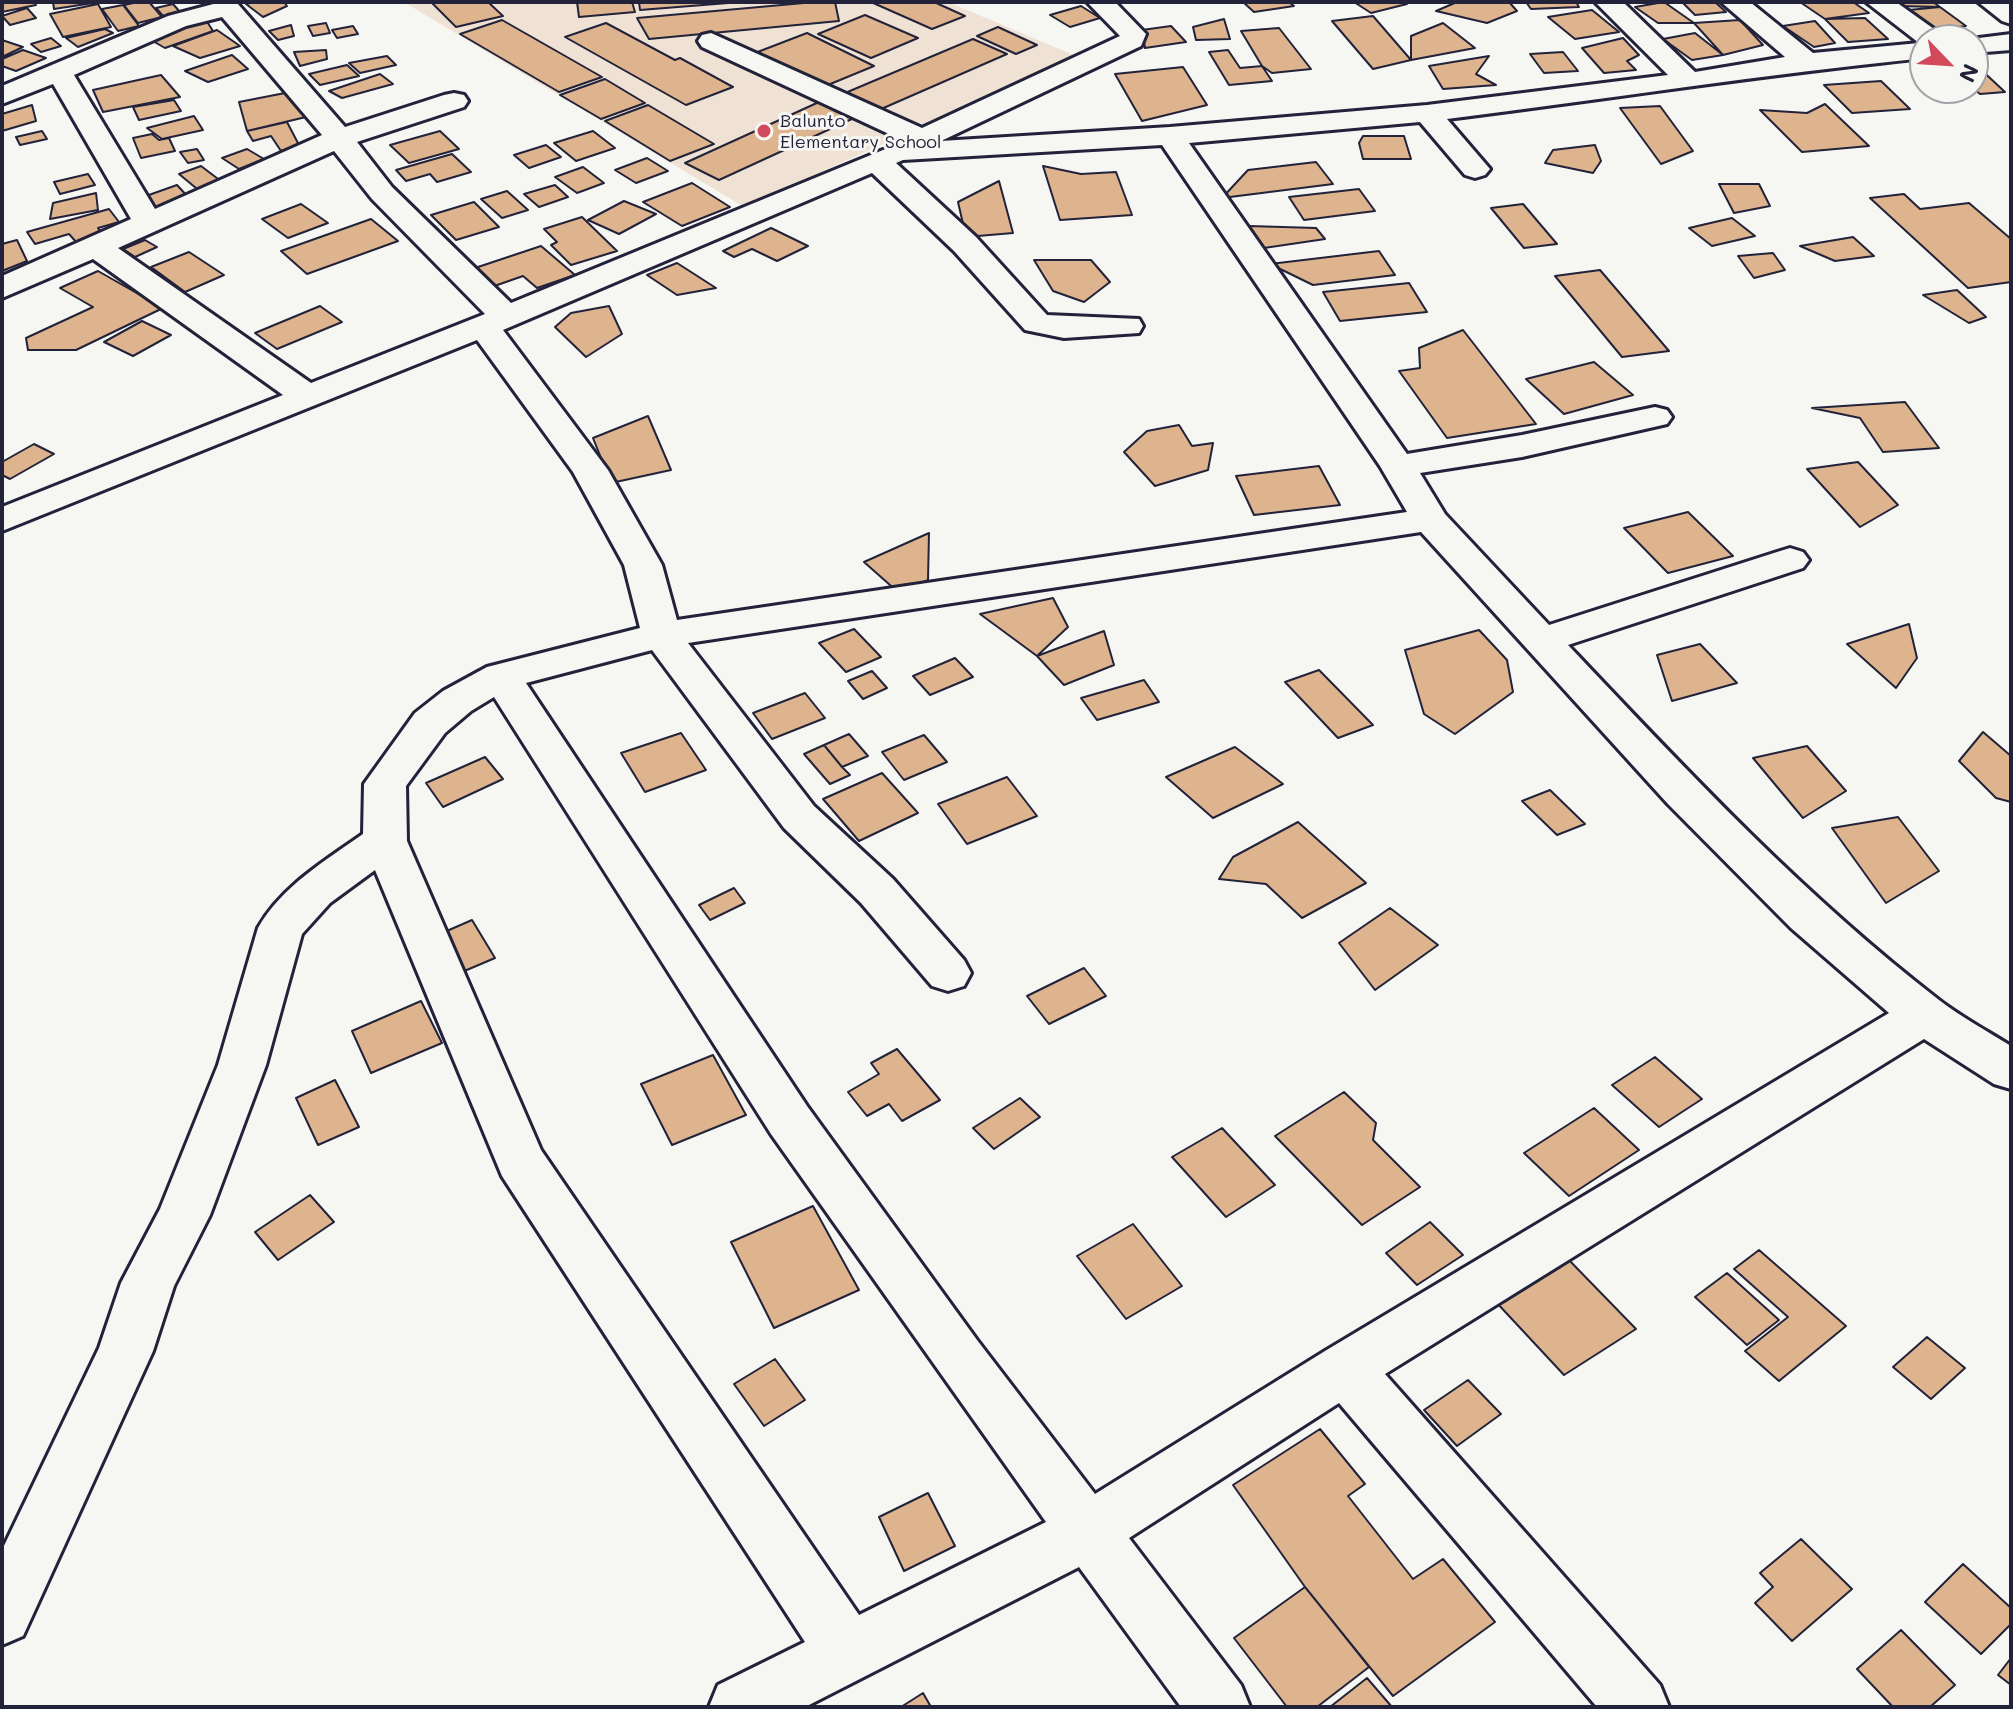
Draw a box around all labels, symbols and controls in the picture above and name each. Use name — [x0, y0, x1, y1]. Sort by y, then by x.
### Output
north arrow — [1909, 24, 1989, 104]
text: N — [1953, 60, 1986, 87]
place label: Balunto Elementary School — [780, 110, 941, 152]
marker: Balunto Elementary School — [755, 122, 773, 140]

